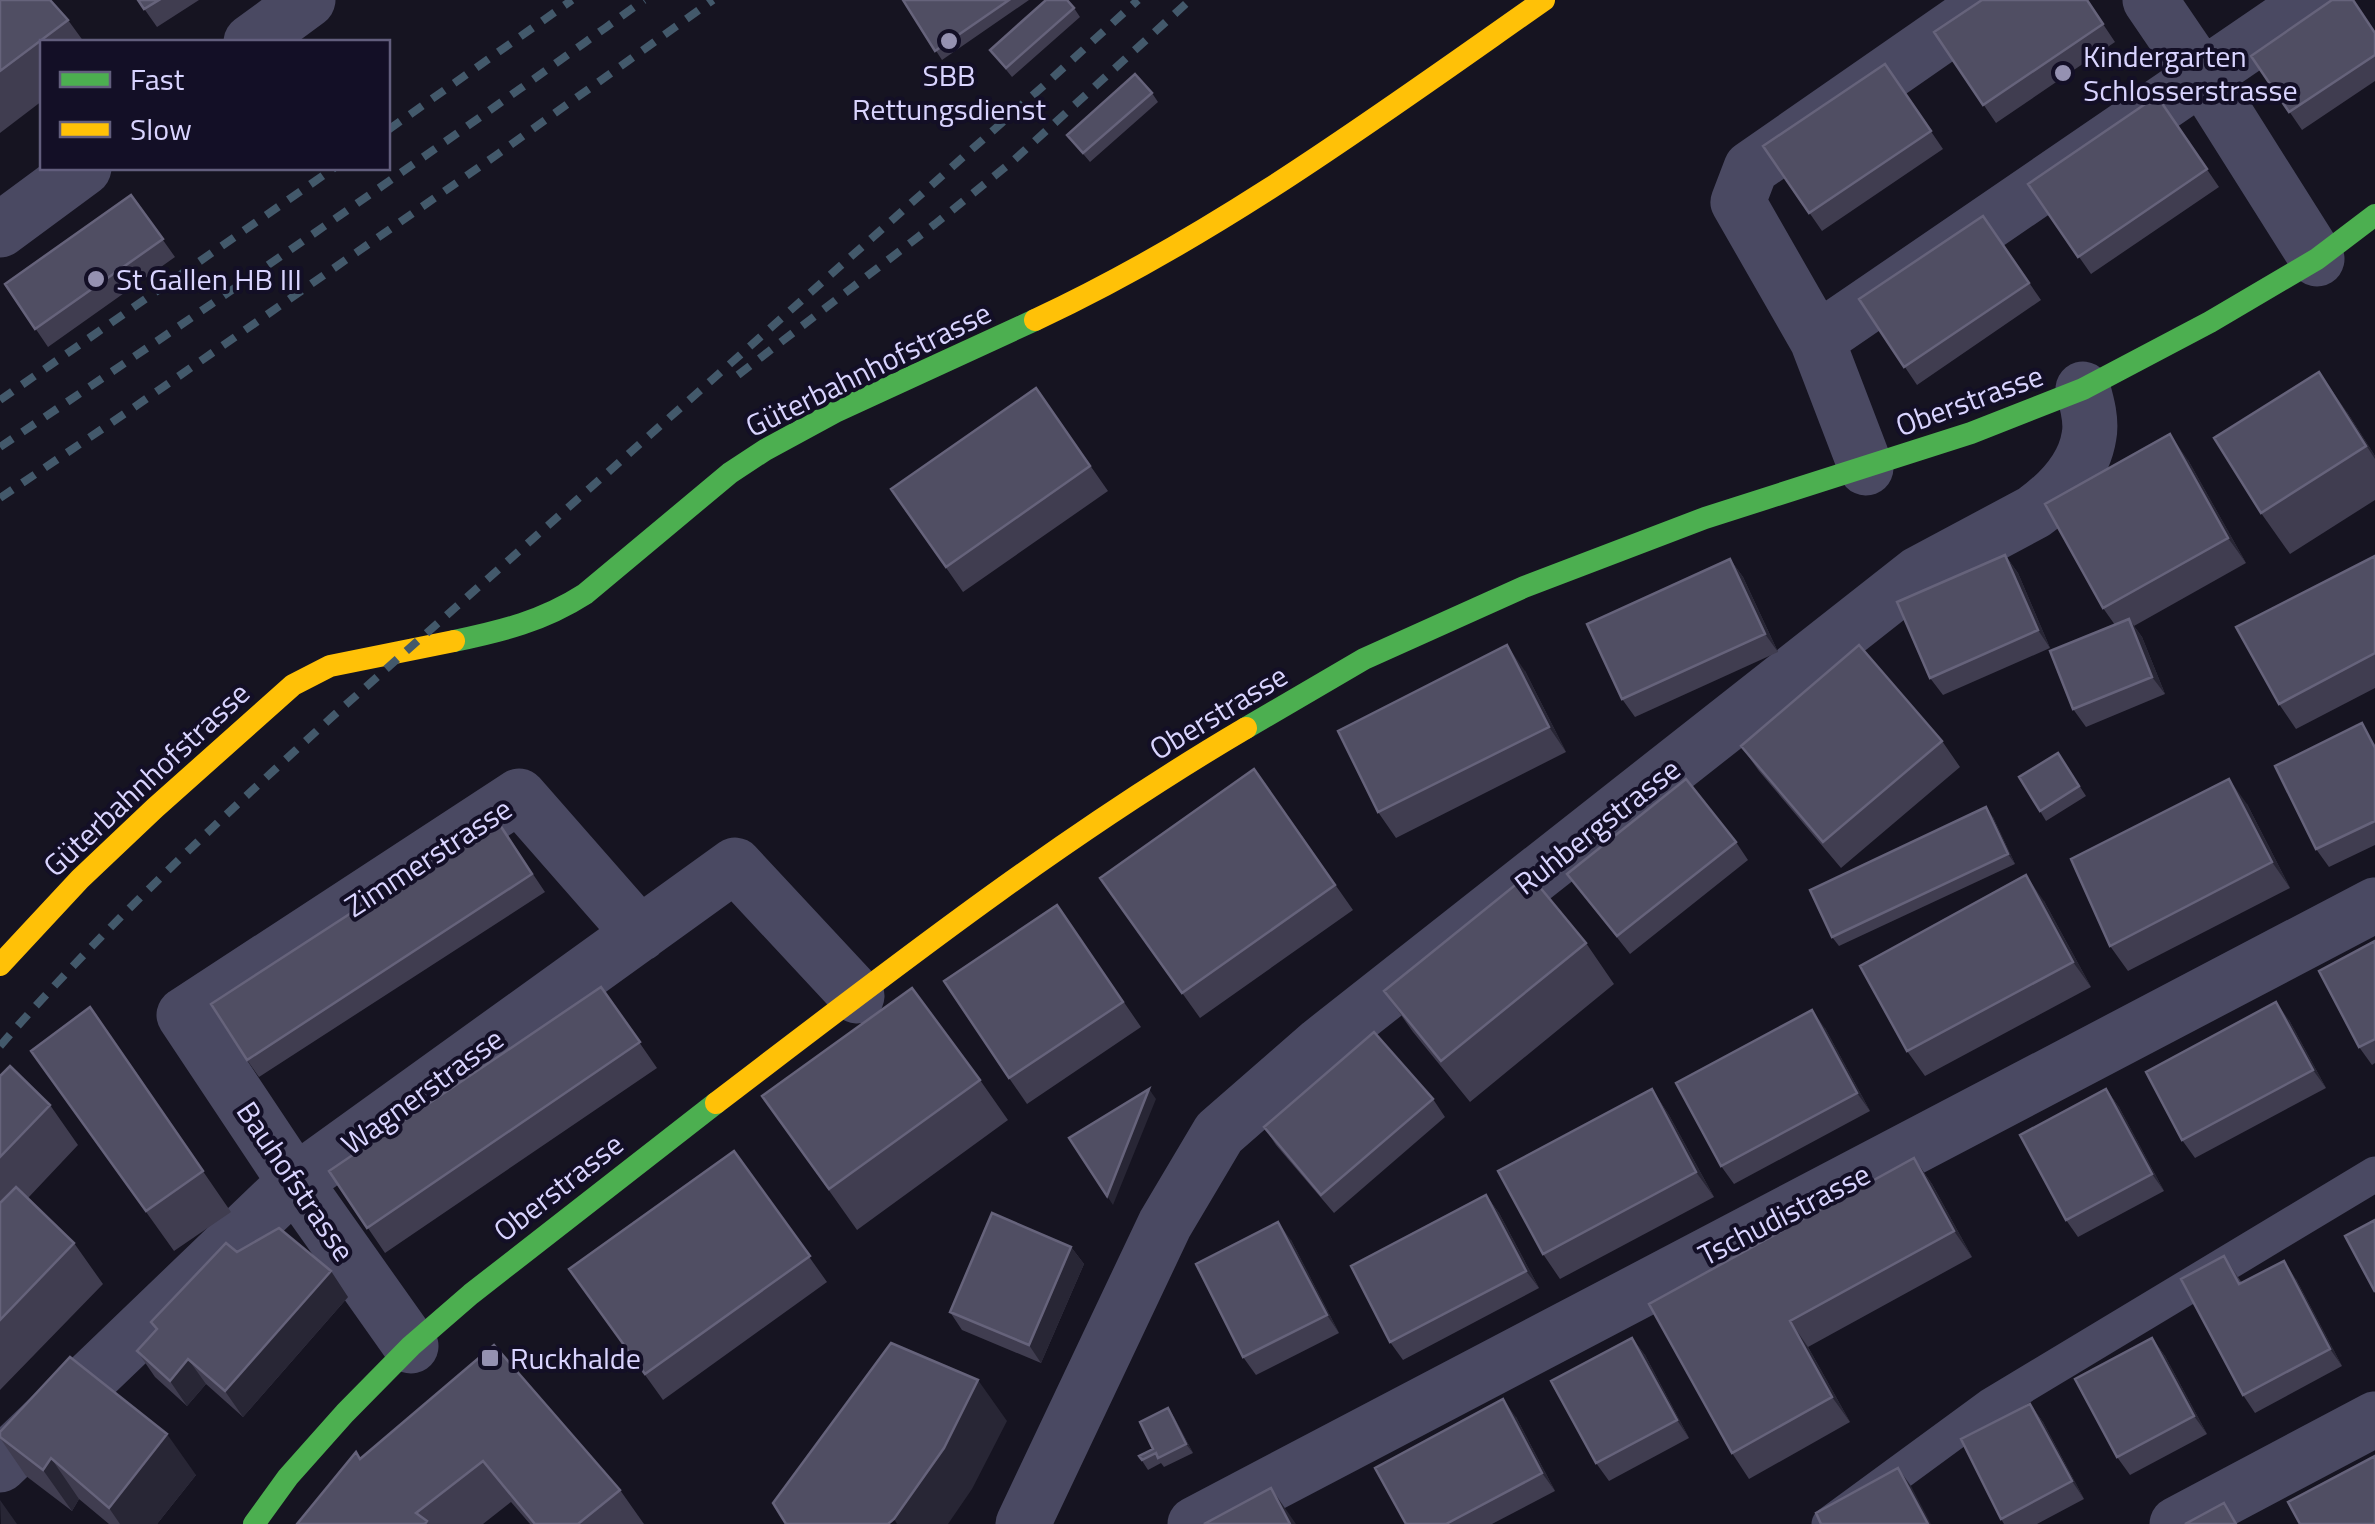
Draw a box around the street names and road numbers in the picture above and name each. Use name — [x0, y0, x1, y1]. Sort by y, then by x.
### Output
street label: Güterbahnhofstrasse — [737, 290, 999, 448]
street label: Oberstrasse — [1889, 352, 2049, 448]
street label: Oberstrasse — [1140, 653, 1296, 771]
street label: Güterbahnhofstrasse — [32, 671, 260, 887]
street label: Ruhbergstrasse — [1504, 746, 1690, 906]
street label: Zimmerstrasse — [335, 786, 521, 928]
street label: Wagnerstrasse — [331, 1016, 513, 1166]
street label: Bauhofstrasse — [225, 1092, 367, 1270]
street label: Oberstrasse — [483, 1121, 633, 1253]
street label: Tschudistrasse — [1690, 1151, 1878, 1277]

